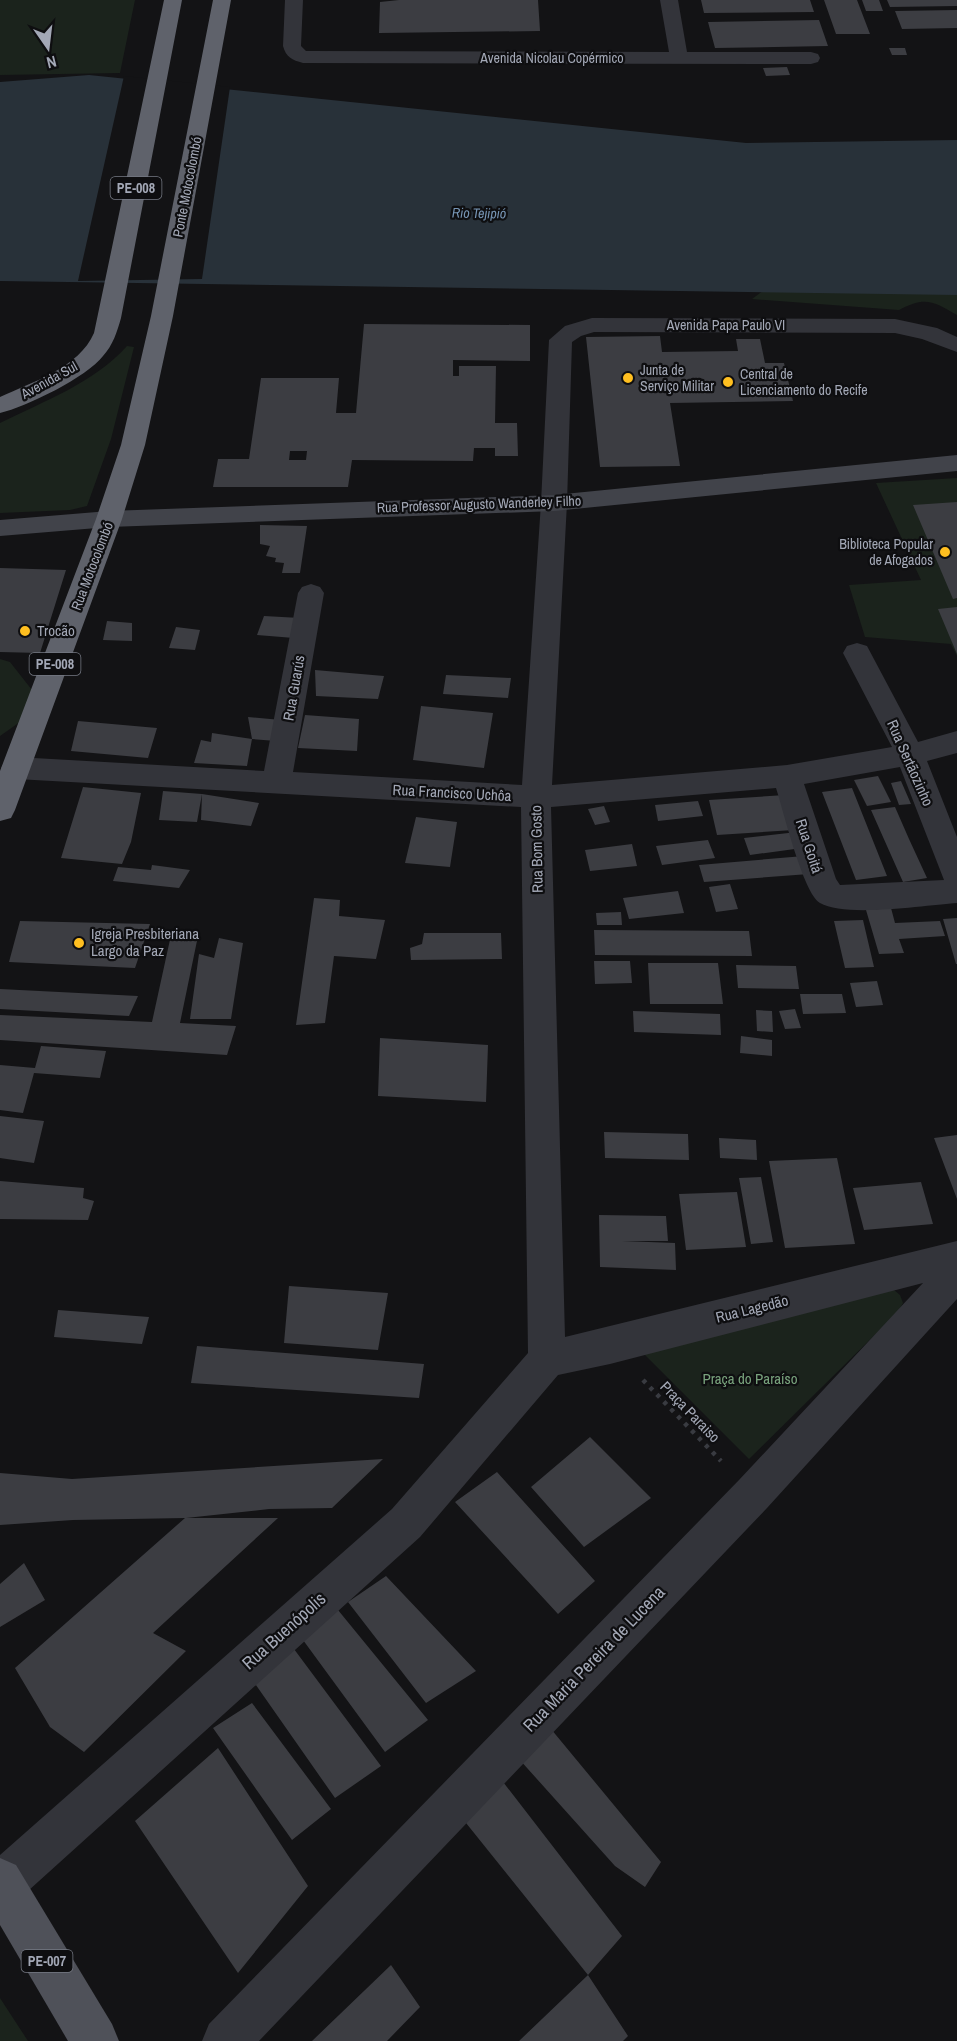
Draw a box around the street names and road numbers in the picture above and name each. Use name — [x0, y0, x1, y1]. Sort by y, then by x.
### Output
street label: Avenida Nicolau Copérmico — [479, 49, 624, 67]
street label: Ponte Motocolombó — [168, 135, 206, 239]
road number: PE-008 — [110, 177, 162, 199]
street label: Avenida Papa Paulo VI — [666, 316, 785, 334]
street label: Avenida Sul — [17, 357, 80, 403]
street label: Rua Professor Augusto Wanderley Filho — [377, 491, 581, 517]
street label: Rua Motocolombó — [67, 519, 117, 613]
road number: PE-008 — [29, 653, 80, 675]
street label: Rua Guarús — [277, 653, 310, 722]
street label: Rua Sertãozinho — [882, 716, 939, 809]
street label: Rua Francisco Uchôa — [392, 779, 512, 806]
street label: Rua Bom Gosto — [525, 805, 548, 893]
street label: Rua Goitá — [791, 816, 828, 876]
street label: Rua Lagedão — [713, 1289, 790, 1328]
street label: Praça Paraiso — [656, 1376, 725, 1447]
street label: Rua Maria Pereira de Lucena — [517, 1580, 670, 1737]
street label: Rua Buenópolis — [236, 1586, 331, 1675]
road number: PE-007 — [22, 1950, 72, 1972]

